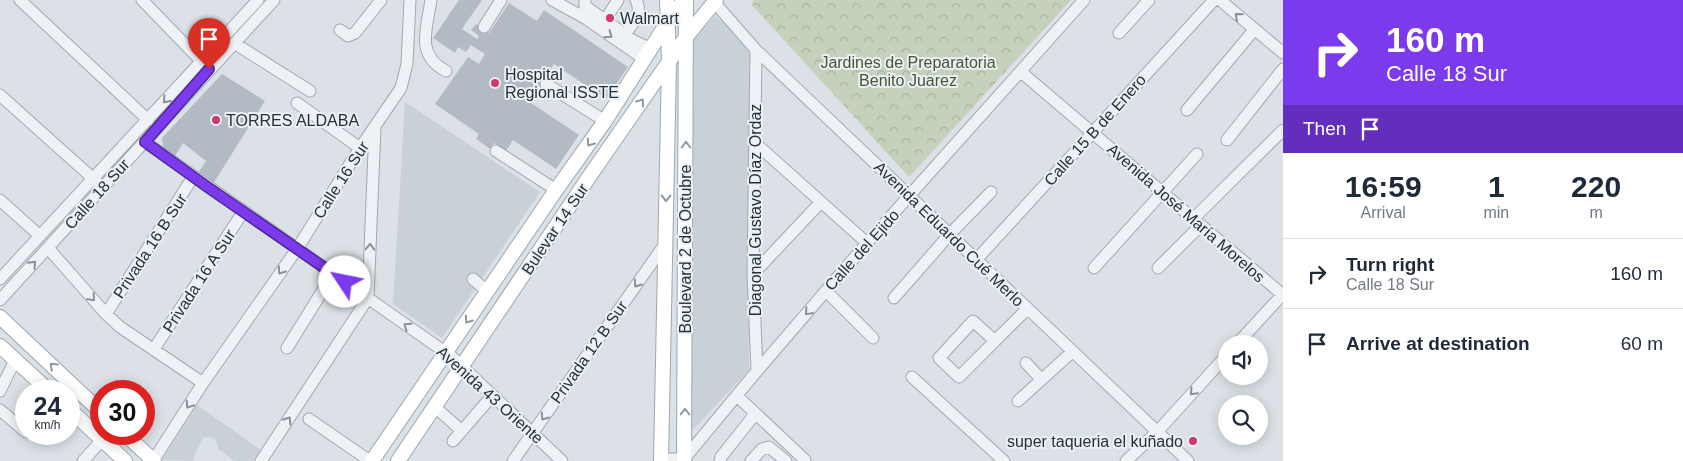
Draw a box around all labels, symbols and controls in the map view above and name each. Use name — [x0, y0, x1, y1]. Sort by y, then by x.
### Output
place label: Walmart — [620, 10, 680, 27]
marker: Walmart — [604, 12, 616, 24]
one-way arrow — [1235, 13, 1244, 21]
pin — [188, 18, 230, 69]
icon: right — [1303, 20, 1368, 85]
text: 160 m — [1386, 20, 1485, 59]
icon: arrive — [195, 25, 223, 53]
one-way arrow — [603, 29, 613, 38]
park label: Jardines de Preparatoria Benito Juarez — [820, 54, 996, 89]
text: Calle 18 Sur — [1386, 61, 1507, 86]
place label: Hospital Regional ISSTE — [505, 66, 619, 101]
street label: Calle 15 B de Enero — [1041, 71, 1149, 189]
marker: Hospital Regional ISSTE — [489, 77, 501, 89]
one-way arrow — [163, 95, 172, 104]
one-way arrow — [635, 98, 644, 108]
street label: Diagonal Gustavo Díaz Ordaz — [747, 104, 764, 316]
place label: TORRES ALDABA — [226, 112, 359, 129]
marker: TORRES ALDABA — [210, 114, 222, 126]
icon: arrive — [1356, 115, 1384, 143]
text: Then — [1303, 118, 1346, 139]
one-way arrow — [587, 137, 596, 147]
street label: Calle 16 Sur — [310, 138, 372, 222]
street label: Avenida José María Morelos — [1104, 140, 1268, 286]
one-way arrow — [681, 141, 691, 148]
street label: Calle 18 Sur — [61, 155, 133, 232]
street label: Avenida Eduardo Cué Merlo — [871, 158, 1027, 310]
street label: Boulevard 2 de Octubre — [677, 164, 694, 334]
text: 16:59 — [1345, 170, 1422, 203]
text: 1 — [1488, 170, 1505, 203]
text: 220 — [1571, 170, 1621, 203]
street label: Bulevar 14 Sur — [518, 180, 592, 278]
street label: Privada 16 B Sur — [110, 190, 190, 301]
one-way arrow — [660, 195, 671, 203]
text: Arrival — [1361, 204, 1406, 221]
text: min — [1483, 204, 1509, 221]
text: m — [1589, 204, 1603, 221]
street label: Calle del Ejido — [821, 206, 903, 294]
street label: Privada 16 A Sur — [159, 226, 239, 336]
one-way arrow — [365, 243, 375, 250]
text: Turn right — [1346, 254, 1434, 275]
position arrow — [318, 255, 370, 307]
icon: right — [1303, 260, 1331, 288]
one-way arrow — [27, 261, 36, 270]
text: 160 m — [1610, 263, 1663, 284]
one-way arrow — [278, 265, 287, 275]
text: Calle 18 Sur — [1346, 276, 1434, 293]
one-way arrow — [634, 278, 643, 287]
one-way arrow — [86, 292, 94, 301]
street label: Privada 12 B Sur — [547, 297, 631, 406]
one-way arrow — [805, 306, 814, 315]
one-way arrow — [465, 314, 474, 323]
one-way arrow — [403, 323, 413, 332]
icon: arrive — [1303, 330, 1331, 358]
text: Arrive at destination — [1346, 333, 1530, 354]
text: 60 m — [1621, 333, 1663, 354]
map controls — [1218, 335, 1268, 445]
button: sound — [1218, 335, 1268, 385]
street label: Avenida 43 Oriente — [434, 343, 547, 447]
one-way arrow — [49, 363, 58, 372]
speed limit sign: 30 — [90, 380, 155, 445]
one-way arrow — [1190, 386, 1199, 395]
text: 24 — [34, 392, 61, 420]
button: search — [1218, 395, 1268, 445]
one-way arrow — [186, 400, 196, 409]
one-way arrow — [680, 408, 690, 416]
one-way arrow — [541, 411, 550, 421]
one-way arrow — [281, 417, 291, 426]
text: km/h — [34, 418, 61, 432]
place label: super taqueria el kuñado — [1007, 433, 1183, 450]
marker: super taqueria el kuñado — [1187, 435, 1199, 447]

